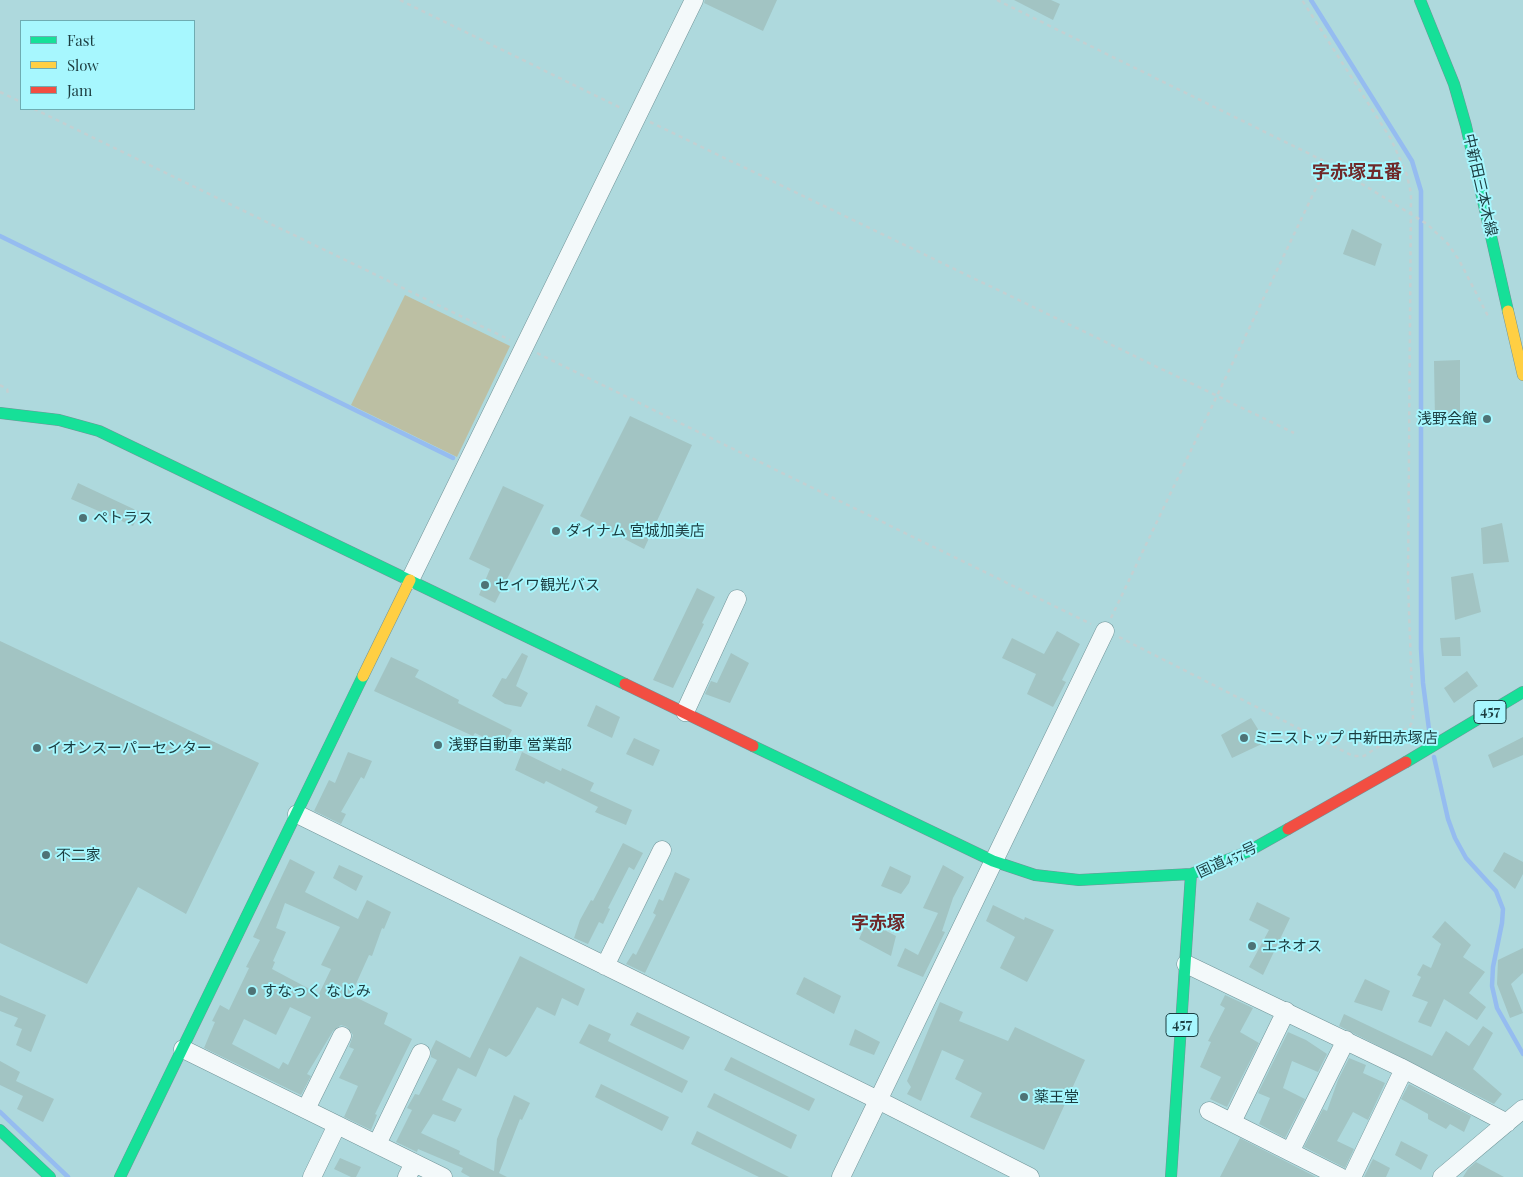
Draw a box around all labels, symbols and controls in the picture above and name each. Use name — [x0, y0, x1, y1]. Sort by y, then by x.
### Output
legend — [20, 20, 195, 110]
text: Fast — [67, 30, 95, 50]
text: Slow — [67, 55, 99, 75]
text: Jam — [67, 80, 92, 100]
street label: 中新田三本木線 — [1459, 132, 1501, 238]
district label: 字赤塚五番 — [1312, 161, 1402, 183]
place label: 浅野会館 — [1417, 410, 1477, 428]
marker: 浅野会館 — [1481, 413, 1493, 425]
place label: ペトラス — [93, 509, 153, 527]
marker: ペトラス — [77, 512, 89, 524]
place label: ダイナム 宮城加美店 — [566, 522, 705, 540]
marker: ダイナム 宮城加美店 — [550, 525, 562, 537]
place label: セイワ観光バス — [495, 576, 600, 594]
marker: セイワ観光バス — [479, 579, 491, 591]
road number: 457 — [1474, 700, 1506, 724]
place label: ミニストップ 中新田赤塚店 — [1254, 729, 1438, 747]
marker: ミニストップ 中新田赤塚店 — [1238, 732, 1250, 744]
place label: 浅野自動車 営業部 — [448, 736, 572, 754]
place label: イオンスーパーセンター — [47, 739, 212, 757]
marker: 浅野自動車 営業部 — [432, 739, 444, 751]
marker: イオンスーパーセンター — [31, 742, 43, 754]
street label: 国道457号 — [1194, 838, 1260, 882]
place label: 不二家 — [56, 846, 101, 864]
marker: 不二家 — [40, 849, 52, 861]
district label: 字赤塚 — [851, 912, 905, 934]
place label: エネオス — [1262, 937, 1322, 955]
marker: エネオス — [1246, 940, 1258, 952]
place label: すなっく なじみ — [262, 982, 371, 1000]
marker: すなっく なじみ — [246, 985, 258, 997]
road number: 457 — [1166, 1014, 1198, 1036]
place label: 薬王堂 — [1034, 1088, 1079, 1106]
marker: 薬王堂 — [1018, 1091, 1030, 1103]

